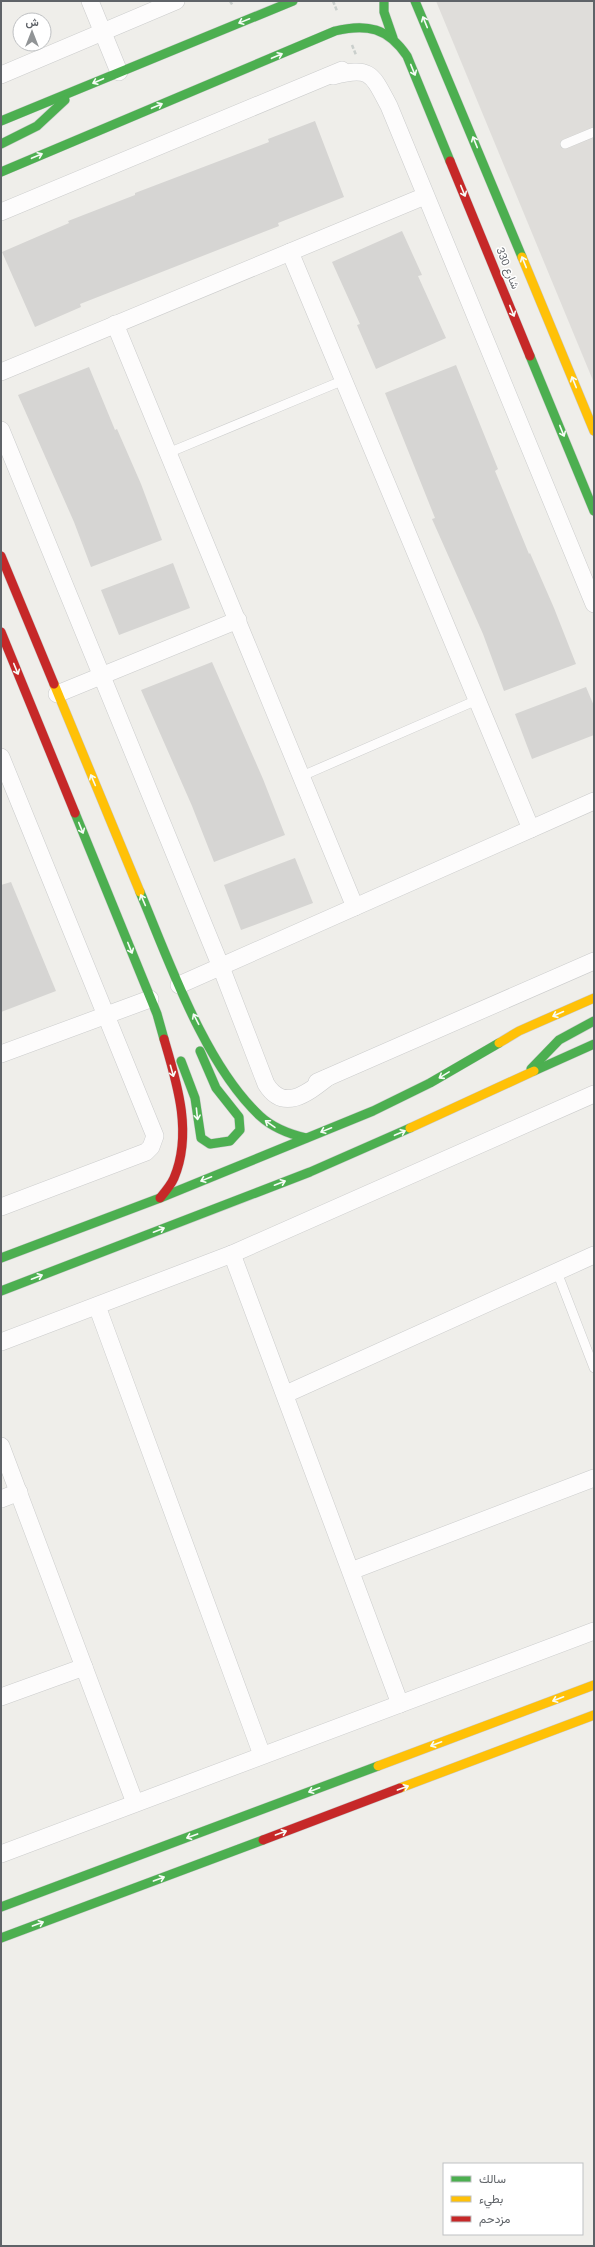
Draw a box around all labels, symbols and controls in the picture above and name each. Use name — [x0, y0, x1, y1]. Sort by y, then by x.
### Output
north arrow — [12, 12, 52, 52]
text: ش — [25, 16, 39, 29]
one-way arrow — [421, 16, 428, 28]
one-way arrow — [238, 18, 250, 25]
one-way arrow — [270, 51, 282, 59]
one-way arrow — [410, 64, 417, 76]
one-way arrow — [92, 78, 104, 85]
one-way arrow — [150, 102, 162, 109]
one-way arrow — [470, 136, 478, 148]
one-way arrow — [31, 152, 43, 160]
one-way arrow — [459, 184, 467, 196]
street label: شارع 330 — [492, 246, 522, 291]
one-way arrow — [520, 256, 528, 268]
one-way arrow — [509, 304, 517, 316]
one-way arrow — [569, 377, 577, 389]
one-way arrow — [558, 425, 566, 437]
one-way arrow — [12, 662, 20, 674]
one-way arrow — [88, 774, 96, 786]
one-way arrow — [77, 821, 85, 833]
one-way arrow — [139, 894, 146, 906]
one-way arrow — [126, 942, 134, 954]
one-way arrow — [553, 1010, 565, 1018]
one-way arrow — [192, 1013, 199, 1025]
one-way arrow — [169, 1064, 177, 1077]
one-way arrow — [438, 1071, 450, 1079]
one-way arrow — [194, 1107, 201, 1120]
one-way arrow — [265, 1119, 276, 1128]
one-way arrow — [321, 1127, 333, 1134]
one-way arrow — [393, 1129, 405, 1136]
one-way arrow — [201, 1176, 213, 1184]
one-way arrow — [273, 1179, 285, 1187]
one-way arrow — [152, 1226, 164, 1234]
one-way arrow — [31, 1272, 43, 1280]
one-way arrow — [552, 1695, 564, 1703]
one-way arrow — [430, 1741, 442, 1749]
one-way arrow — [396, 1783, 408, 1791]
one-way arrow — [309, 1787, 321, 1795]
one-way arrow — [275, 1829, 287, 1837]
one-way arrow — [187, 1832, 199, 1840]
one-way arrow — [153, 1874, 165, 1882]
one-way arrow — [31, 1920, 43, 1928]
legend — [443, 2163, 583, 2235]
text: سالك — [479, 2172, 506, 2186]
text: بطيء — [479, 2192, 503, 2209]
text: مزدحم — [479, 2212, 510, 2227]

